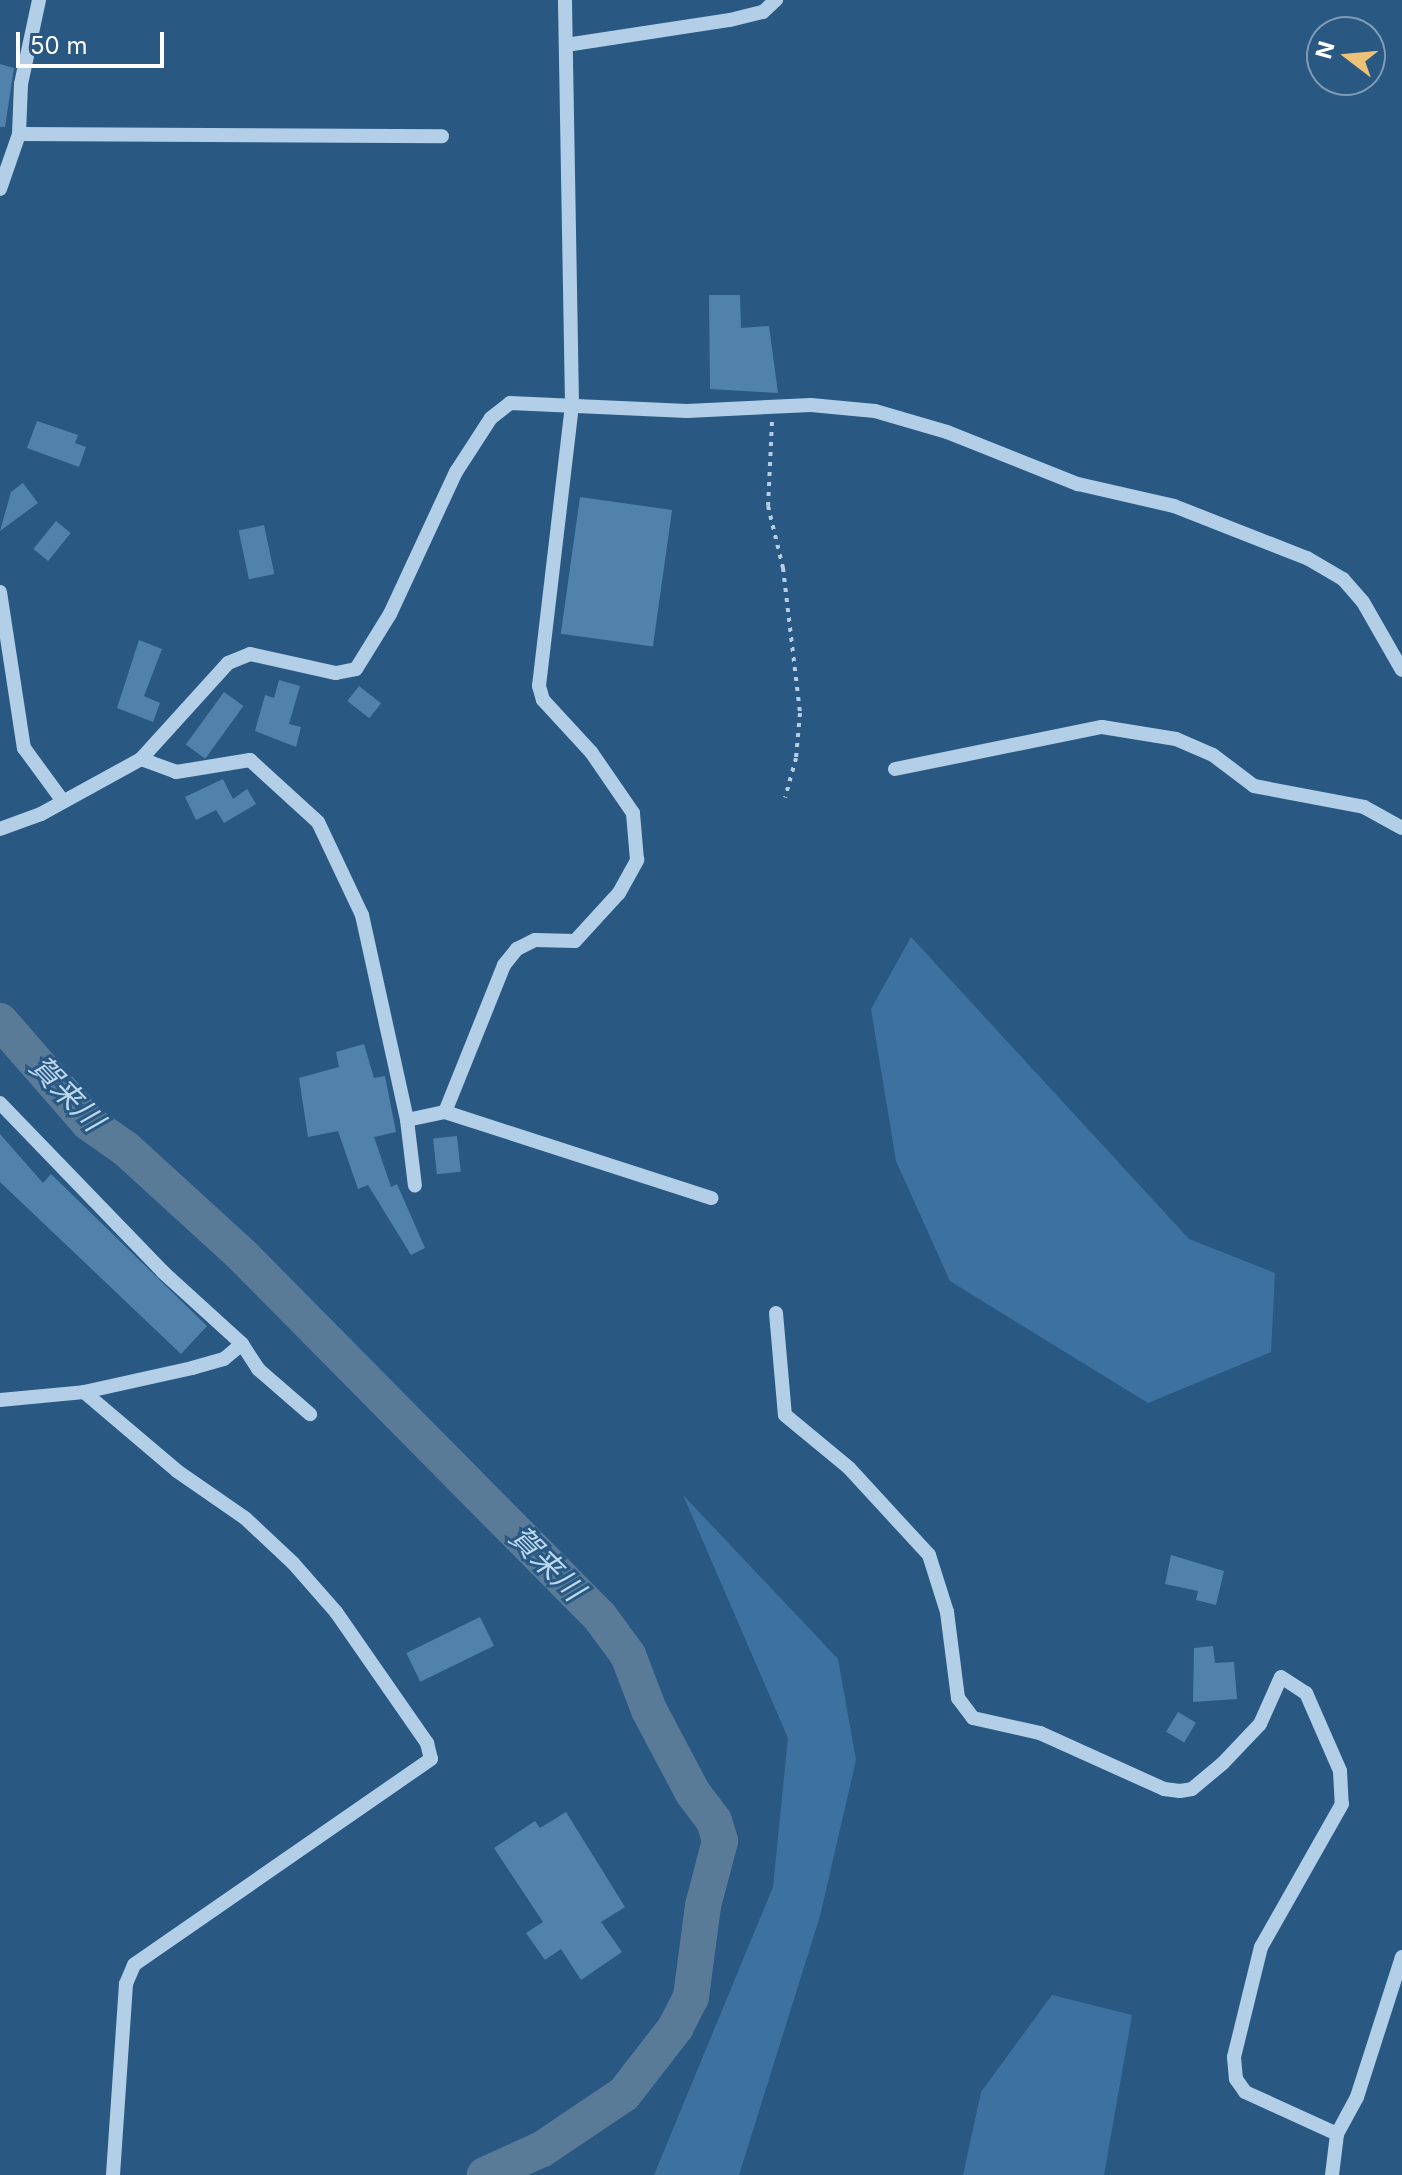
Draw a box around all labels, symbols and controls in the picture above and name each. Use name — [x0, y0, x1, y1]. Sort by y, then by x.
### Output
scale bar — [20, 16, 168, 66]
north arrow — [1306, 16, 1386, 96]
text: 50 m — [30, 31, 88, 60]
text: N — [1310, 38, 1340, 62]
water label: 賀来川 — [23, 1048, 111, 1138]
water label: 賀来川 — [502, 1518, 592, 1608]

